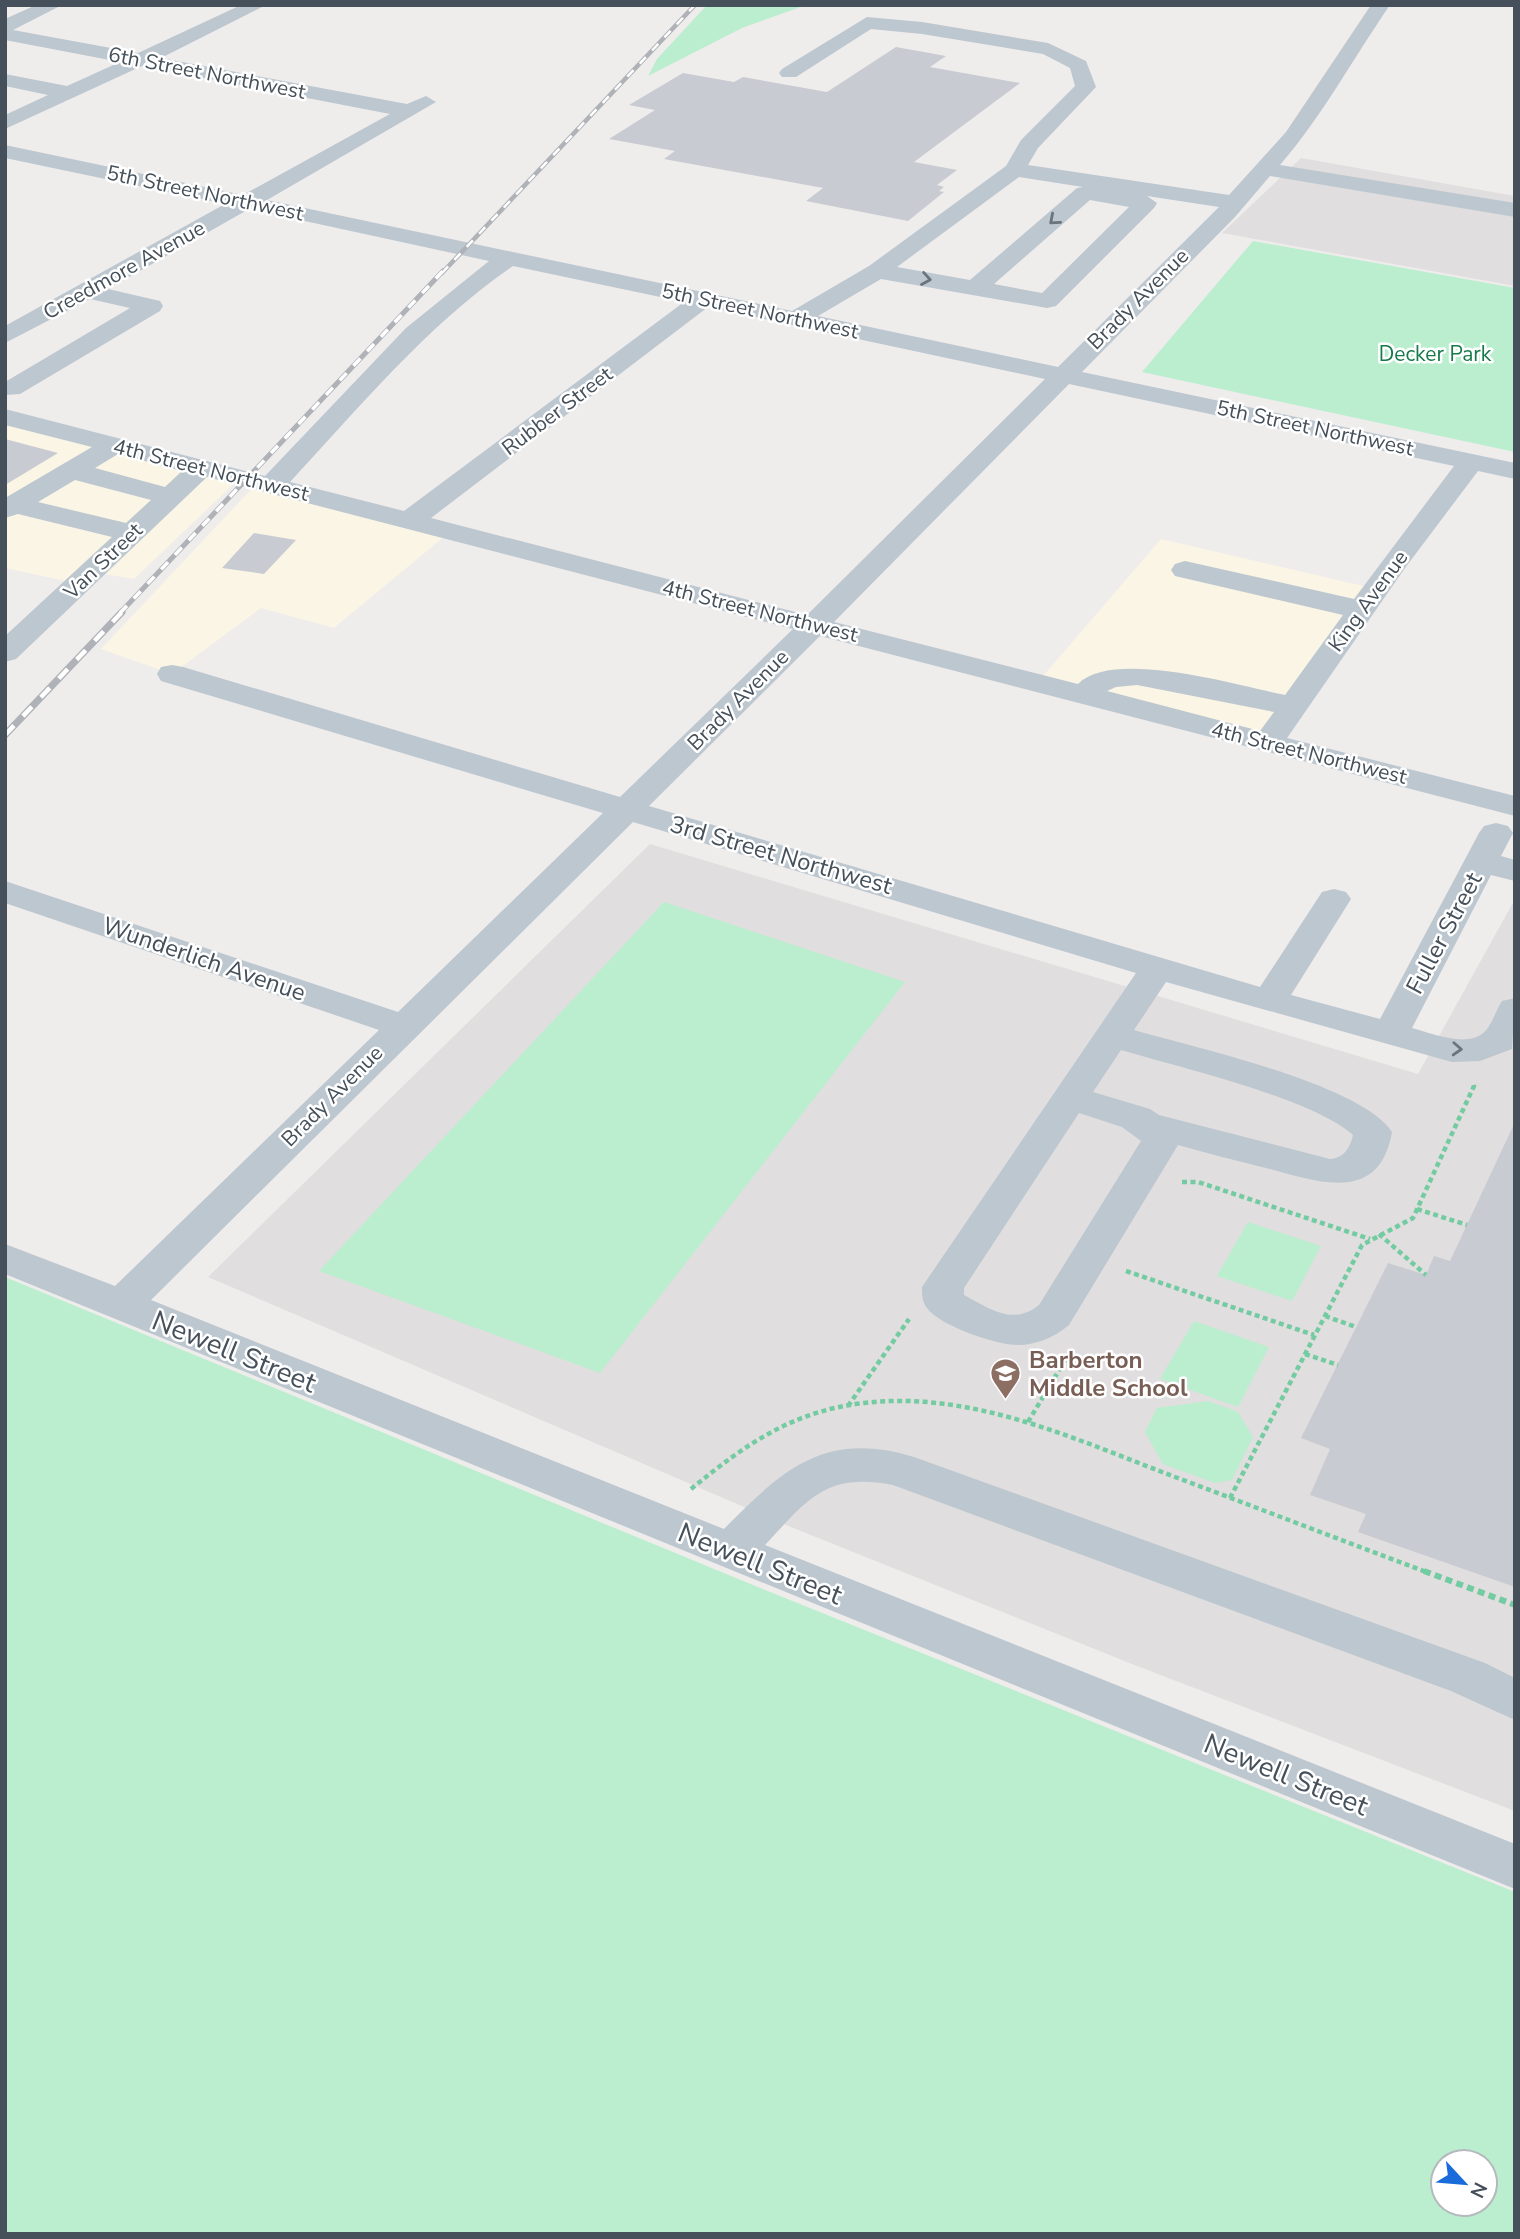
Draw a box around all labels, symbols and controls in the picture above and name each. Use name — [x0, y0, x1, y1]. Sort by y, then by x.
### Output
street label: 6th Street Northwest — [106, 40, 309, 106]
street label: 5th Street Northwest — [104, 158, 307, 228]
one-way arrow — [1049, 212, 1062, 224]
street label: Creedmore Avenue — [38, 214, 210, 326]
street label: Brady Avenue — [1081, 242, 1195, 356]
one-way arrow — [920, 271, 932, 286]
street label: 5th Street Northwest — [659, 276, 862, 346]
park label: Decker Park — [1379, 340, 1492, 368]
street label: Rubber Street — [496, 360, 619, 462]
street label: 5th Street Northwest — [1214, 393, 1417, 463]
street label: 4th Street Northwest — [110, 432, 312, 508]
street label: Van Street — [57, 516, 149, 606]
street label: King Avenue — [1322, 545, 1414, 657]
street label: 4th Street Northwest — [659, 573, 861, 649]
street label: Brady Avenue — [681, 643, 795, 757]
street label: 4th Street Northwest — [1208, 715, 1410, 791]
street label: 3rd Street Northwest — [666, 808, 896, 902]
street label: Fuller Street — [1399, 866, 1490, 999]
street label: Wunderlich Avenue — [98, 909, 310, 1009]
street label: Brady Avenue — [275, 1039, 389, 1153]
one-way arrow — [1452, 1041, 1463, 1056]
street label: Newell Street — [146, 1302, 322, 1402]
place label: Barberton Middle School — [1029, 1344, 1188, 1404]
school or university icon: Barberton Middle School — [989, 1357, 1023, 1401]
street label: Newell Street — [672, 1514, 848, 1614]
street label: Newell Street — [1198, 1725, 1374, 1825]
north arrow — [1429, 2148, 1499, 2218]
text: N — [1464, 2178, 1493, 2202]

